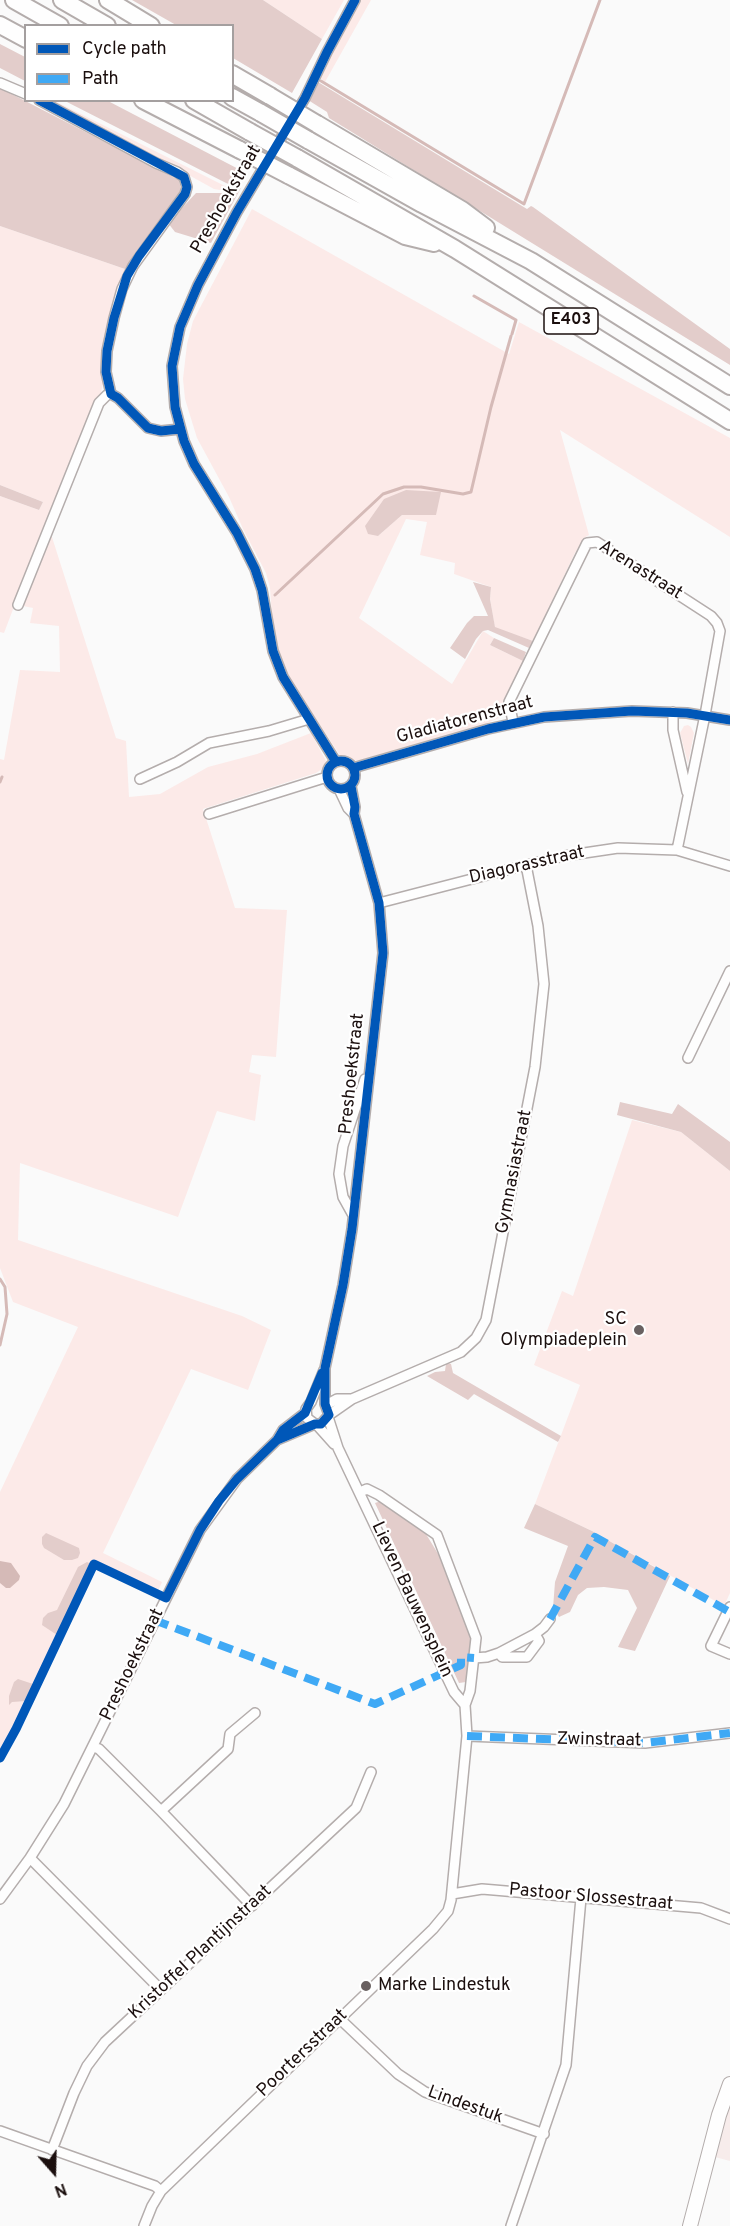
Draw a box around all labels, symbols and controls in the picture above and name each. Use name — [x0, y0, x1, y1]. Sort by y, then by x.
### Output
legend — [24, 24, 234, 102]
text: Cycle path — [82, 38, 167, 61]
text: Path — [82, 68, 119, 91]
street label: Preshoekstraat — [187, 142, 267, 258]
road number: E403 — [544, 308, 598, 334]
street label: Arenastraat — [594, 537, 686, 605]
street label: Gladiatorenstraat — [394, 692, 536, 750]
street label: Diagorasstraat — [467, 842, 587, 890]
street label: Preshoekstraat — [336, 1012, 370, 1136]
street label: Gymnasiastraat — [492, 1108, 538, 1236]
place label: SC Olympiadeplein — [500, 1309, 627, 1352]
marker: SC Olympiadeplein — [632, 1323, 646, 1337]
street label: Lieven Bauwensplein — [365, 1519, 457, 1681]
street label: Preshoekstraat — [97, 1605, 169, 1725]
street label: Zwinstraat — [556, 1729, 642, 1753]
street label: Pastoor Slossestraat — [508, 1880, 674, 1916]
street label: Kristoffel Plantijnstraat — [125, 1881, 277, 2025]
place label: Marke Lindestuk — [378, 1975, 510, 1997]
marker: Marke Lindestuk — [359, 1979, 373, 1993]
street label: Poortersstraat — [253, 2006, 353, 2102]
street label: Lindestuk — [424, 2082, 506, 2130]
north arrow — [24, 2142, 84, 2202]
text: N — [51, 2178, 69, 2200]

